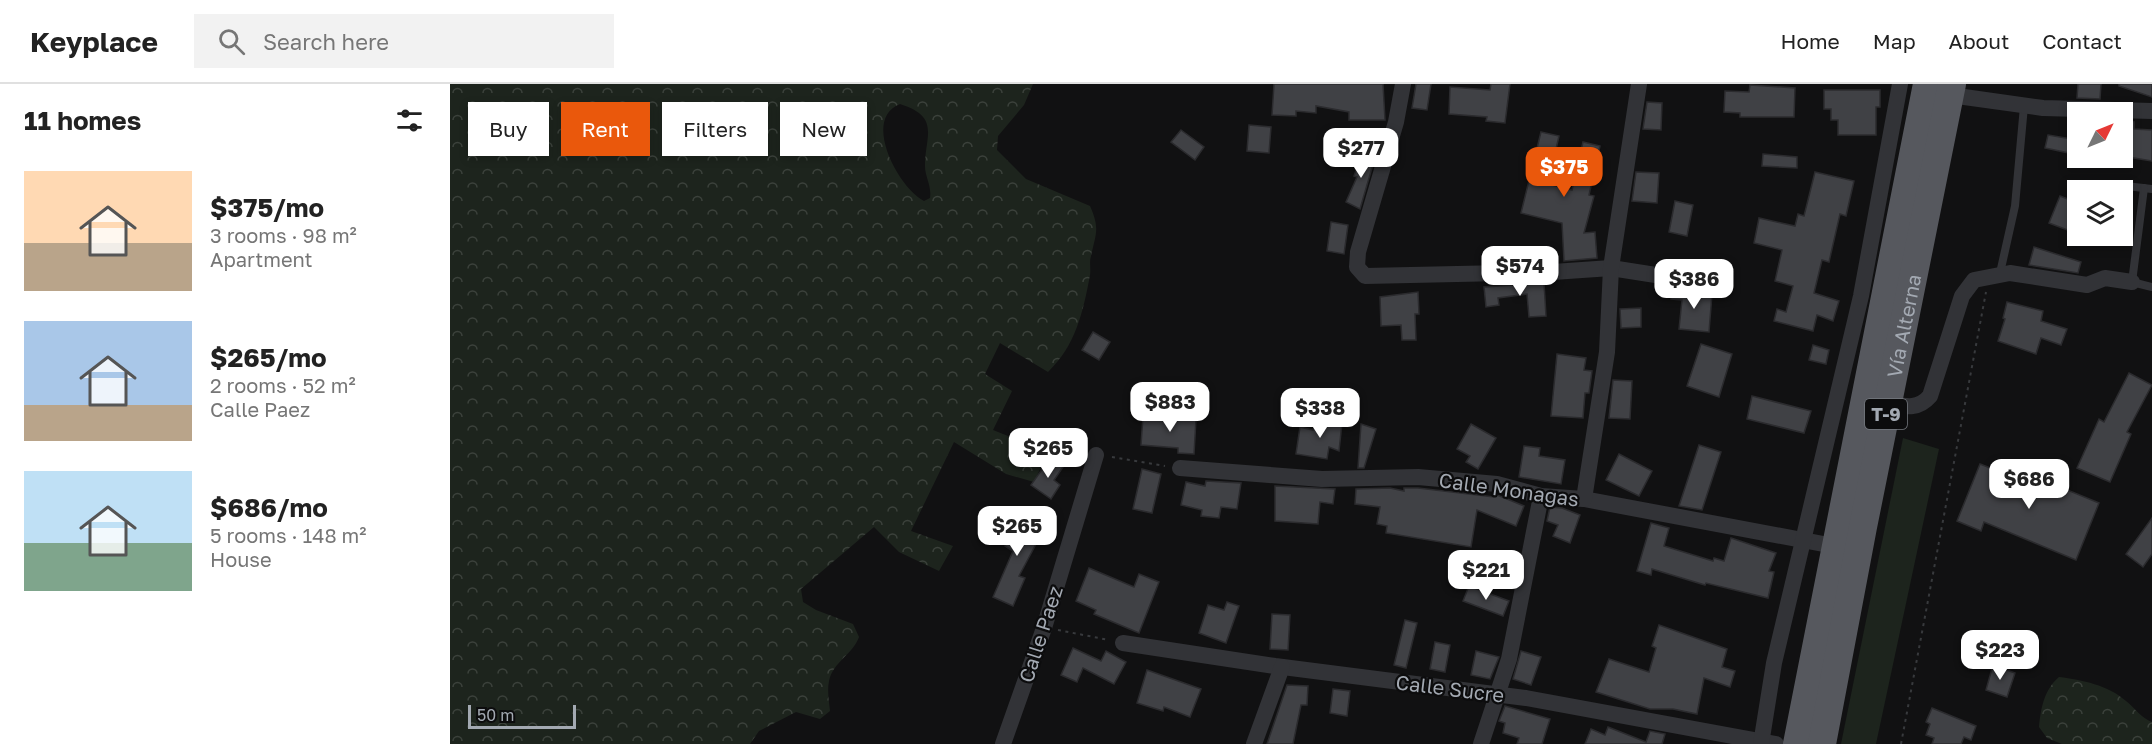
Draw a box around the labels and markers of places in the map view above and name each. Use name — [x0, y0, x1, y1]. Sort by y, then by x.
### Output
pin: $277 — [1325, 128, 1397, 179]
pin: $375 — [1528, 147, 1600, 198]
pin: $574 — [1484, 246, 1556, 297]
pin: $386 — [1658, 259, 1730, 310]
pin: $883 — [1134, 382, 1206, 433]
pin: $338 — [1284, 388, 1356, 439]
pin: $265 — [1012, 428, 1084, 479]
pin: $686 — [1993, 459, 2065, 510]
pin: $265 — [981, 506, 1053, 557]
pin: $221 — [1450, 550, 1522, 601]
pin: $223 — [1964, 630, 2036, 681]

